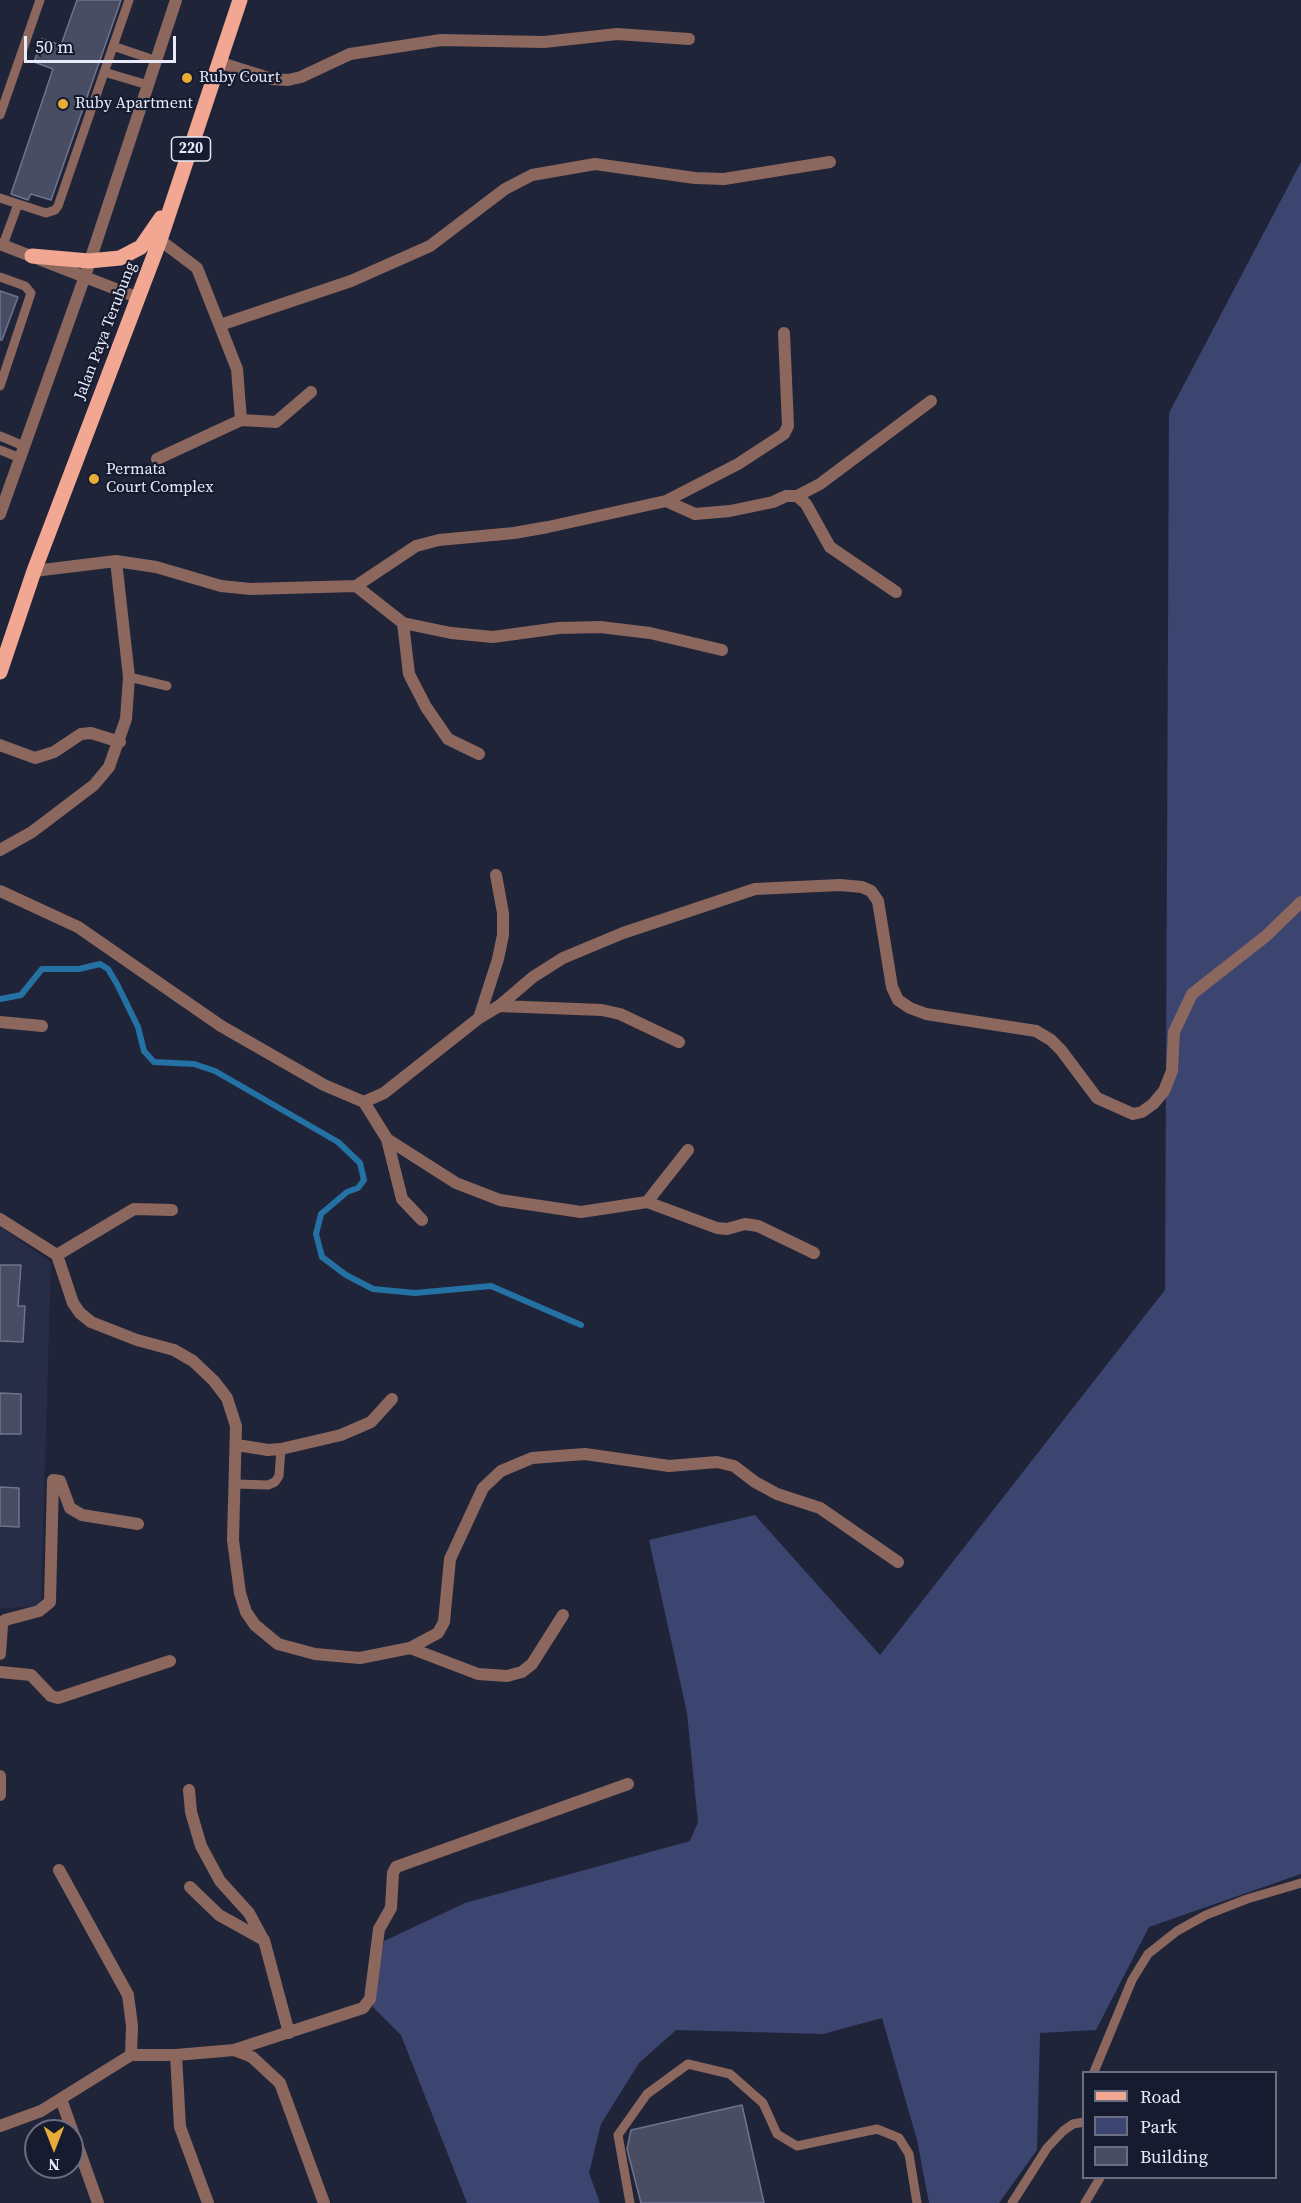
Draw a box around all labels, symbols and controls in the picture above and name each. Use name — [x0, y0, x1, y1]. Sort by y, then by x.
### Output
scale bar — [27, 24, 178, 62]
text: 50 m — [35, 34, 73, 59]
place label: Ruby Court — [199, 68, 280, 88]
marker: Ruby Court — [180, 71, 194, 85]
place label: Ruby Apartment — [75, 94, 193, 114]
marker: Ruby Apartment — [56, 97, 70, 111]
road number: 220 — [172, 137, 210, 161]
street label: Jalan Paya Terubung — [71, 259, 141, 403]
place label: Permata Court Complex — [106, 460, 214, 498]
marker: Permata Court Complex — [87, 472, 101, 486]
legend — [1082, 2071, 1277, 2179]
text: Road — [1140, 2084, 1181, 2109]
text: Park — [1140, 2114, 1177, 2139]
north arrow — [24, 2119, 84, 2179]
text: Building — [1140, 2144, 1208, 2169]
text: N — [48, 2154, 60, 2176]

